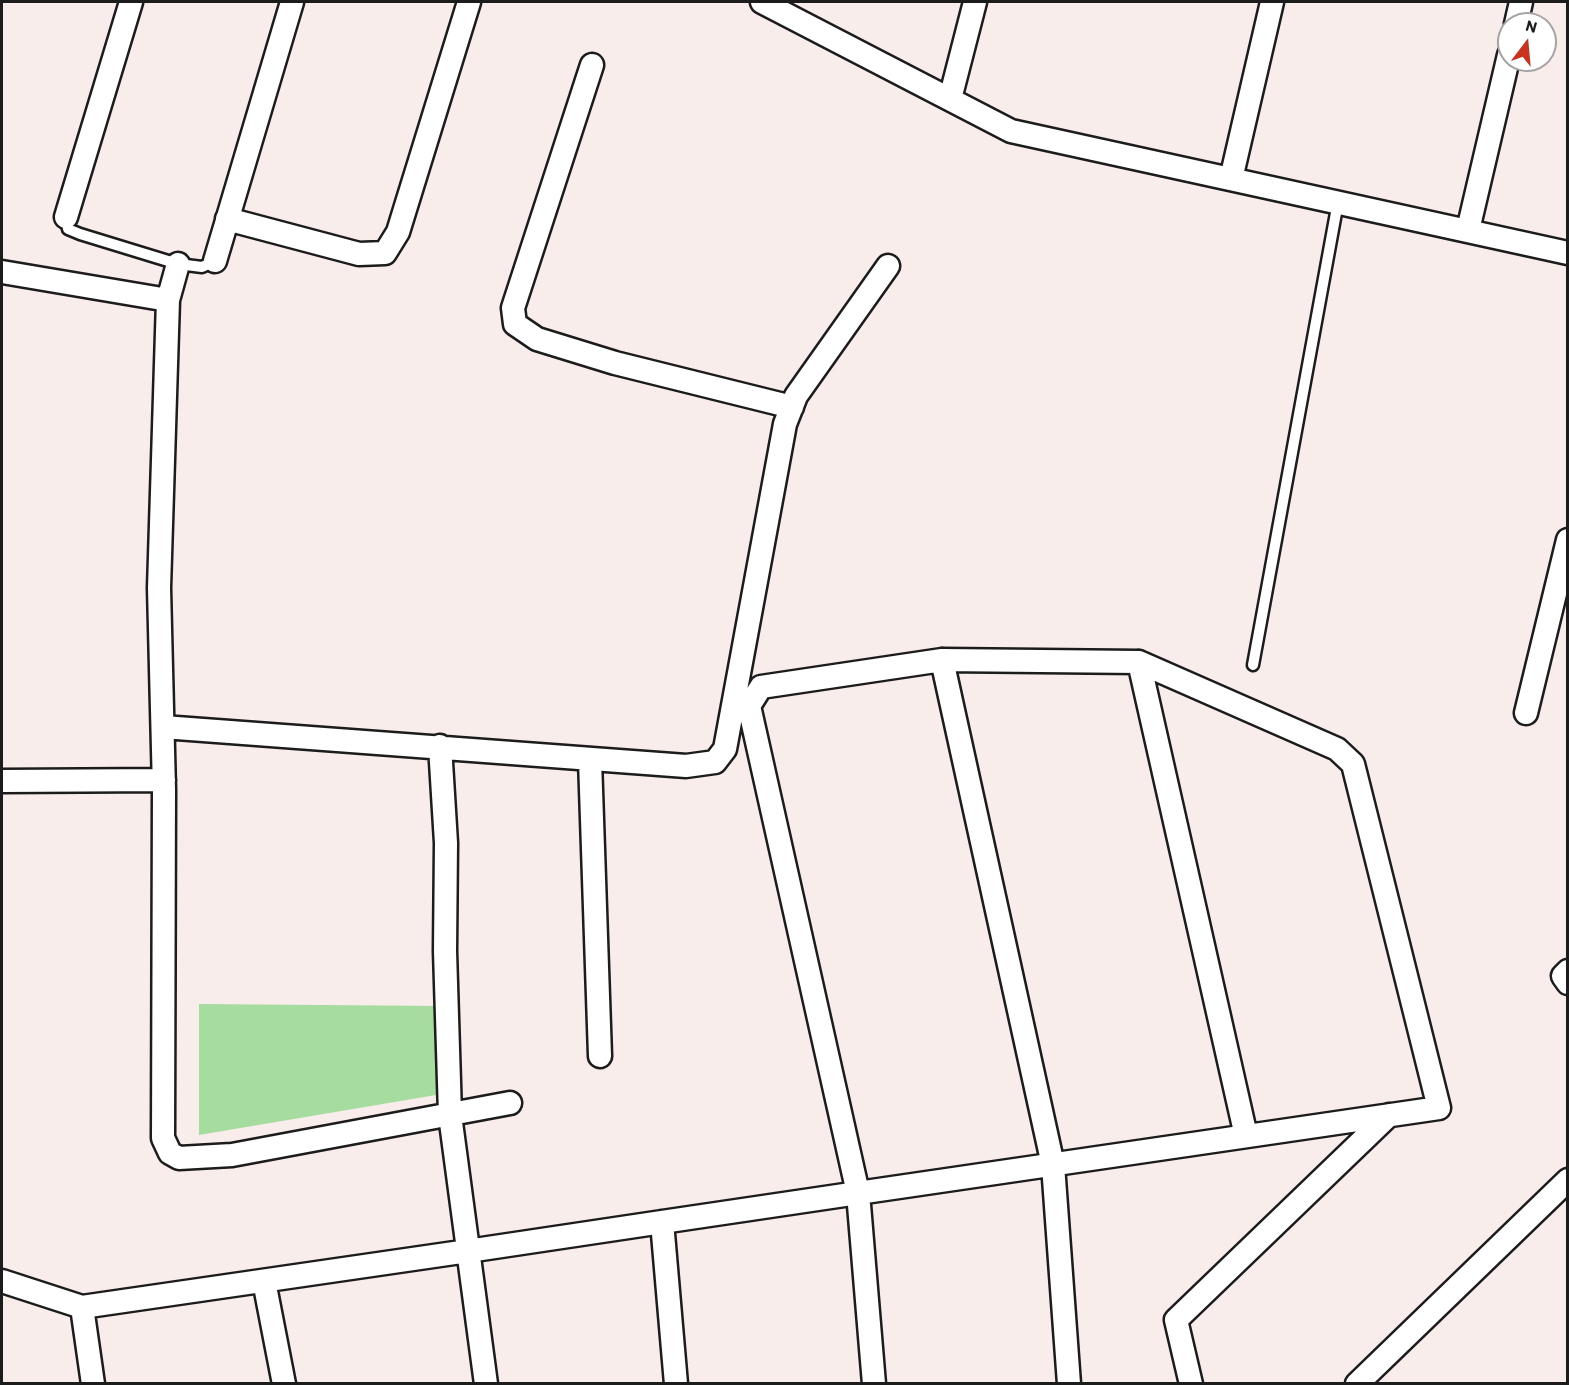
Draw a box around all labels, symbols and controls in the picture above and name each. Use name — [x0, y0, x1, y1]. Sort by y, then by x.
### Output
north arrow — [1497, 12, 1557, 72]
text: N — [1524, 16, 1539, 37]

